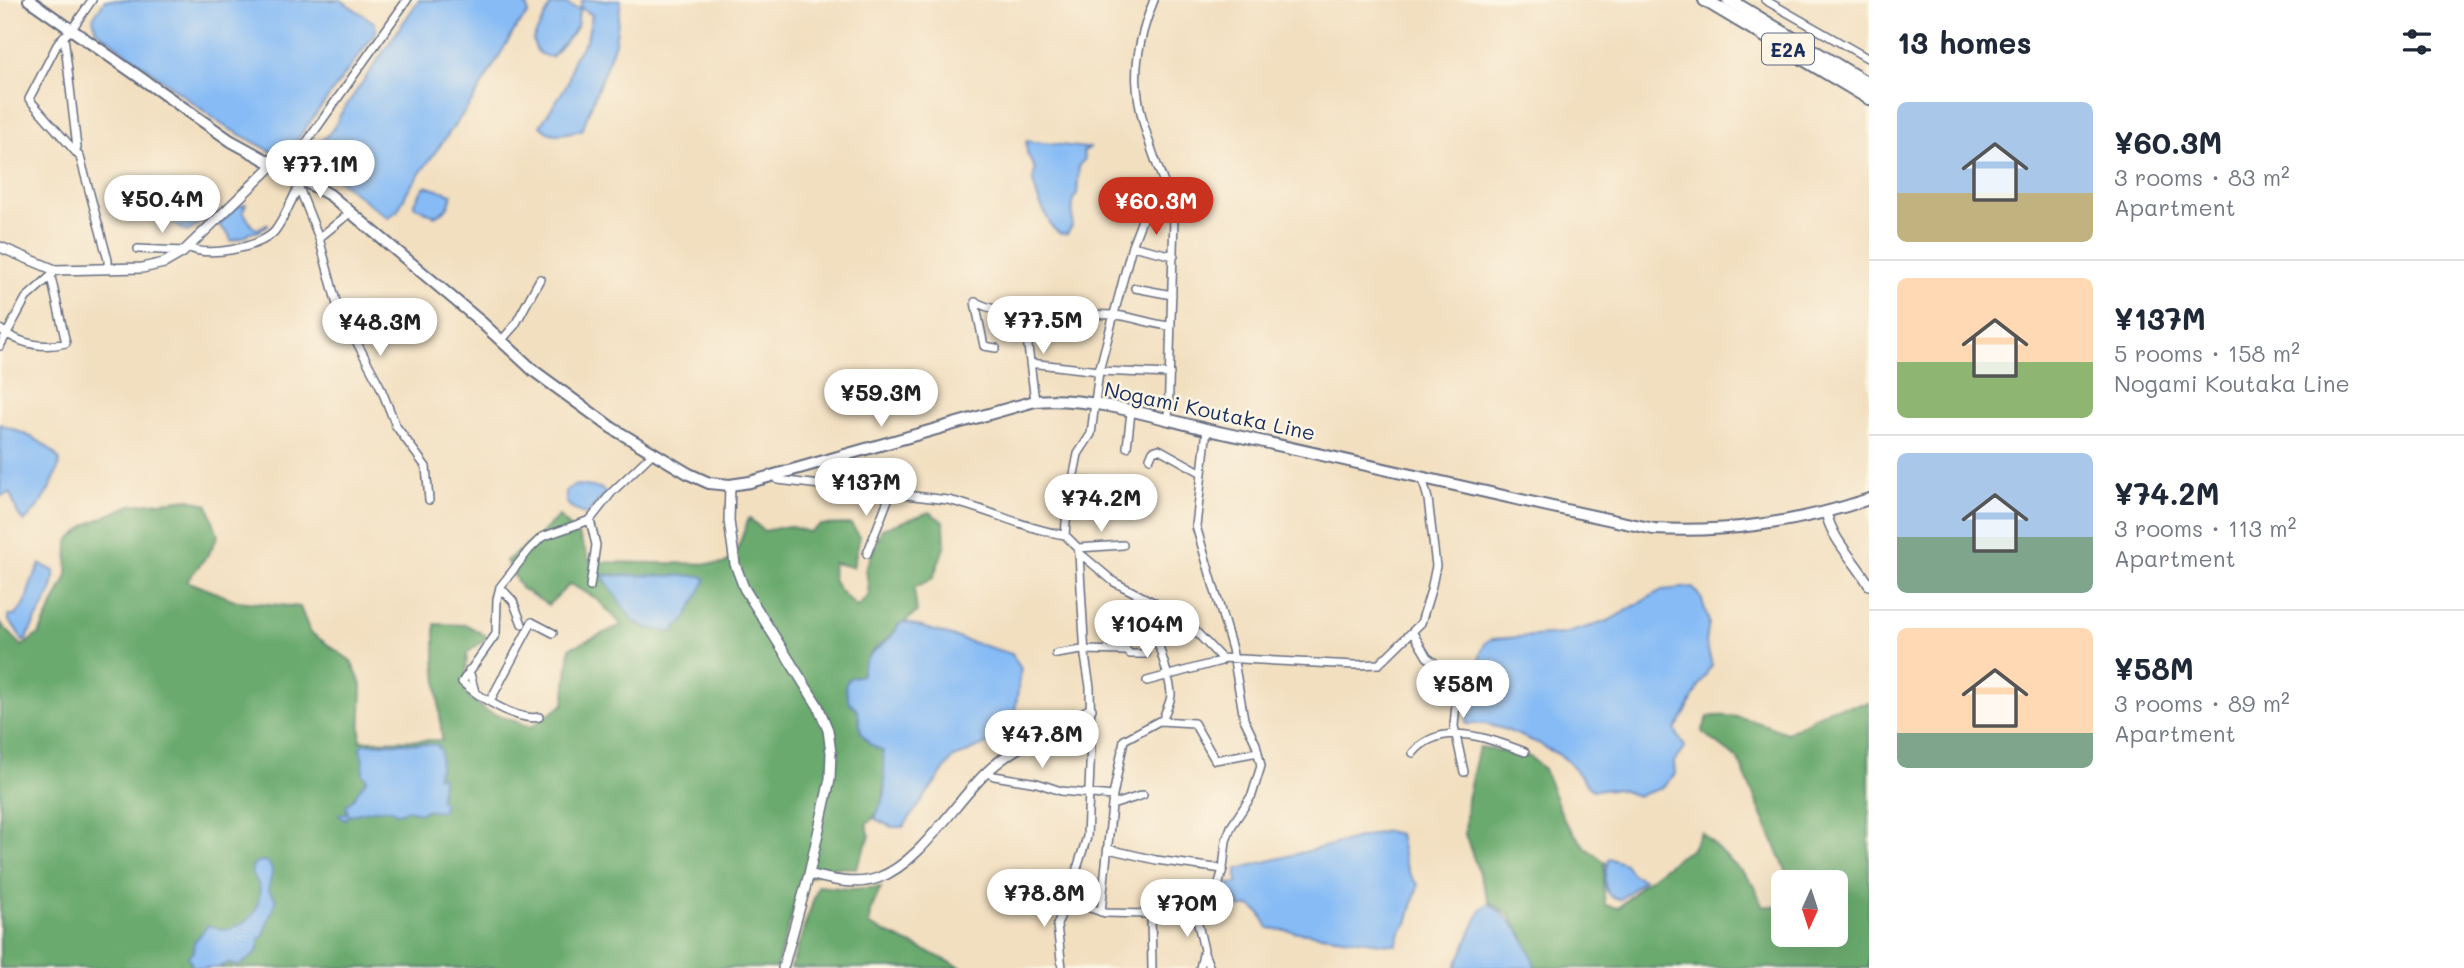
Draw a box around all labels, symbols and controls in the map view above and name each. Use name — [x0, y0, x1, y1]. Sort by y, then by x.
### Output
text: 13 homes — [1897, 22, 2032, 62]
icon: filters — [2398, 23, 2436, 61]
road number: E2A — [1762, 34, 1814, 64]
text: ¥60.3M — [2114, 122, 2223, 162]
icon: home — [1953, 130, 2037, 214]
pin: ¥77.1M — [263, 140, 377, 200]
text: ¥77.1M — [282, 148, 358, 178]
text: 3 rooms · 83 m² — [2114, 162, 2290, 192]
pin: ¥50.4M — [105, 176, 219, 235]
pin: ¥60.3M — [1099, 177, 1213, 237]
text: ¥50.4M — [120, 183, 204, 213]
text: ¥60.3M — [1114, 185, 1198, 215]
text: Apartment — [2114, 192, 2236, 222]
pin: ¥77.5M — [986, 296, 1100, 356]
pin: ¥48.3M — [323, 298, 437, 358]
text: ¥137M — [2114, 298, 2206, 338]
text: ¥77.5M — [1003, 304, 1083, 334]
text: ¥48.3M — [338, 306, 422, 336]
icon: home — [1953, 306, 2037, 390]
text: 5 rooms · 158 m² — [2114, 338, 2300, 368]
text: Nogami Koutaka Line — [2114, 368, 2350, 398]
pin: ¥59.3M — [824, 370, 938, 429]
street label: Nogami Koutaka Line — [1102, 374, 1318, 446]
text: ¥59.3M — [840, 377, 922, 407]
pin: ¥137M — [817, 458, 915, 518]
text: ¥137M — [831, 466, 901, 496]
text: ¥74.2M — [2114, 473, 2220, 513]
pin: ¥74.2M — [1044, 475, 1158, 534]
icon: home — [1953, 481, 2037, 565]
text: ¥74.2M — [1060, 482, 1142, 512]
text: 3 rooms · 113 m² — [2114, 513, 2296, 543]
text: Apartment — [2114, 543, 2236, 573]
pin: ¥104M — [1098, 600, 1196, 660]
text: ¥104M — [1110, 608, 1184, 638]
text: ¥58M — [2114, 648, 2194, 688]
icon: home — [1953, 656, 2037, 740]
pin: ¥58M — [1422, 660, 1504, 720]
text: ¥58M — [1432, 668, 1494, 698]
text: 3 rooms · 89 m² — [2114, 688, 2290, 718]
pin: ¥47.8M — [985, 710, 1099, 770]
text: ¥47.8M — [1001, 718, 1083, 748]
text: Apartment — [2114, 718, 2236, 748]
pin: ¥78.8M — [987, 870, 1101, 929]
north arrow — [1771, 870, 1848, 947]
map controls — [1771, 870, 1848, 947]
text: ¥78.8M — [1003, 877, 1085, 907]
pin: ¥70M — [1146, 880, 1228, 939]
text: ¥70M — [1156, 887, 1218, 917]

